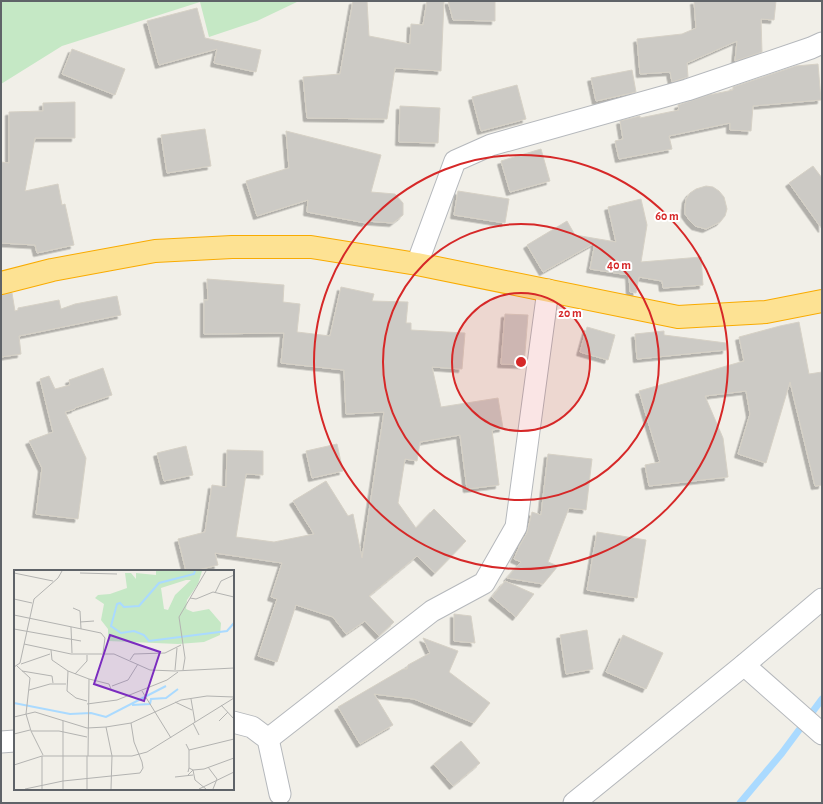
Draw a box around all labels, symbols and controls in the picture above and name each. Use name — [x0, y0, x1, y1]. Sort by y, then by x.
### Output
text: 60 m — [655, 210, 679, 222]
text: 40 m — [607, 259, 631, 271]
text: 20 m — [558, 307, 582, 319]
centre of rings — [514, 355, 528, 369]
inset map — [14, 570, 234, 790]

